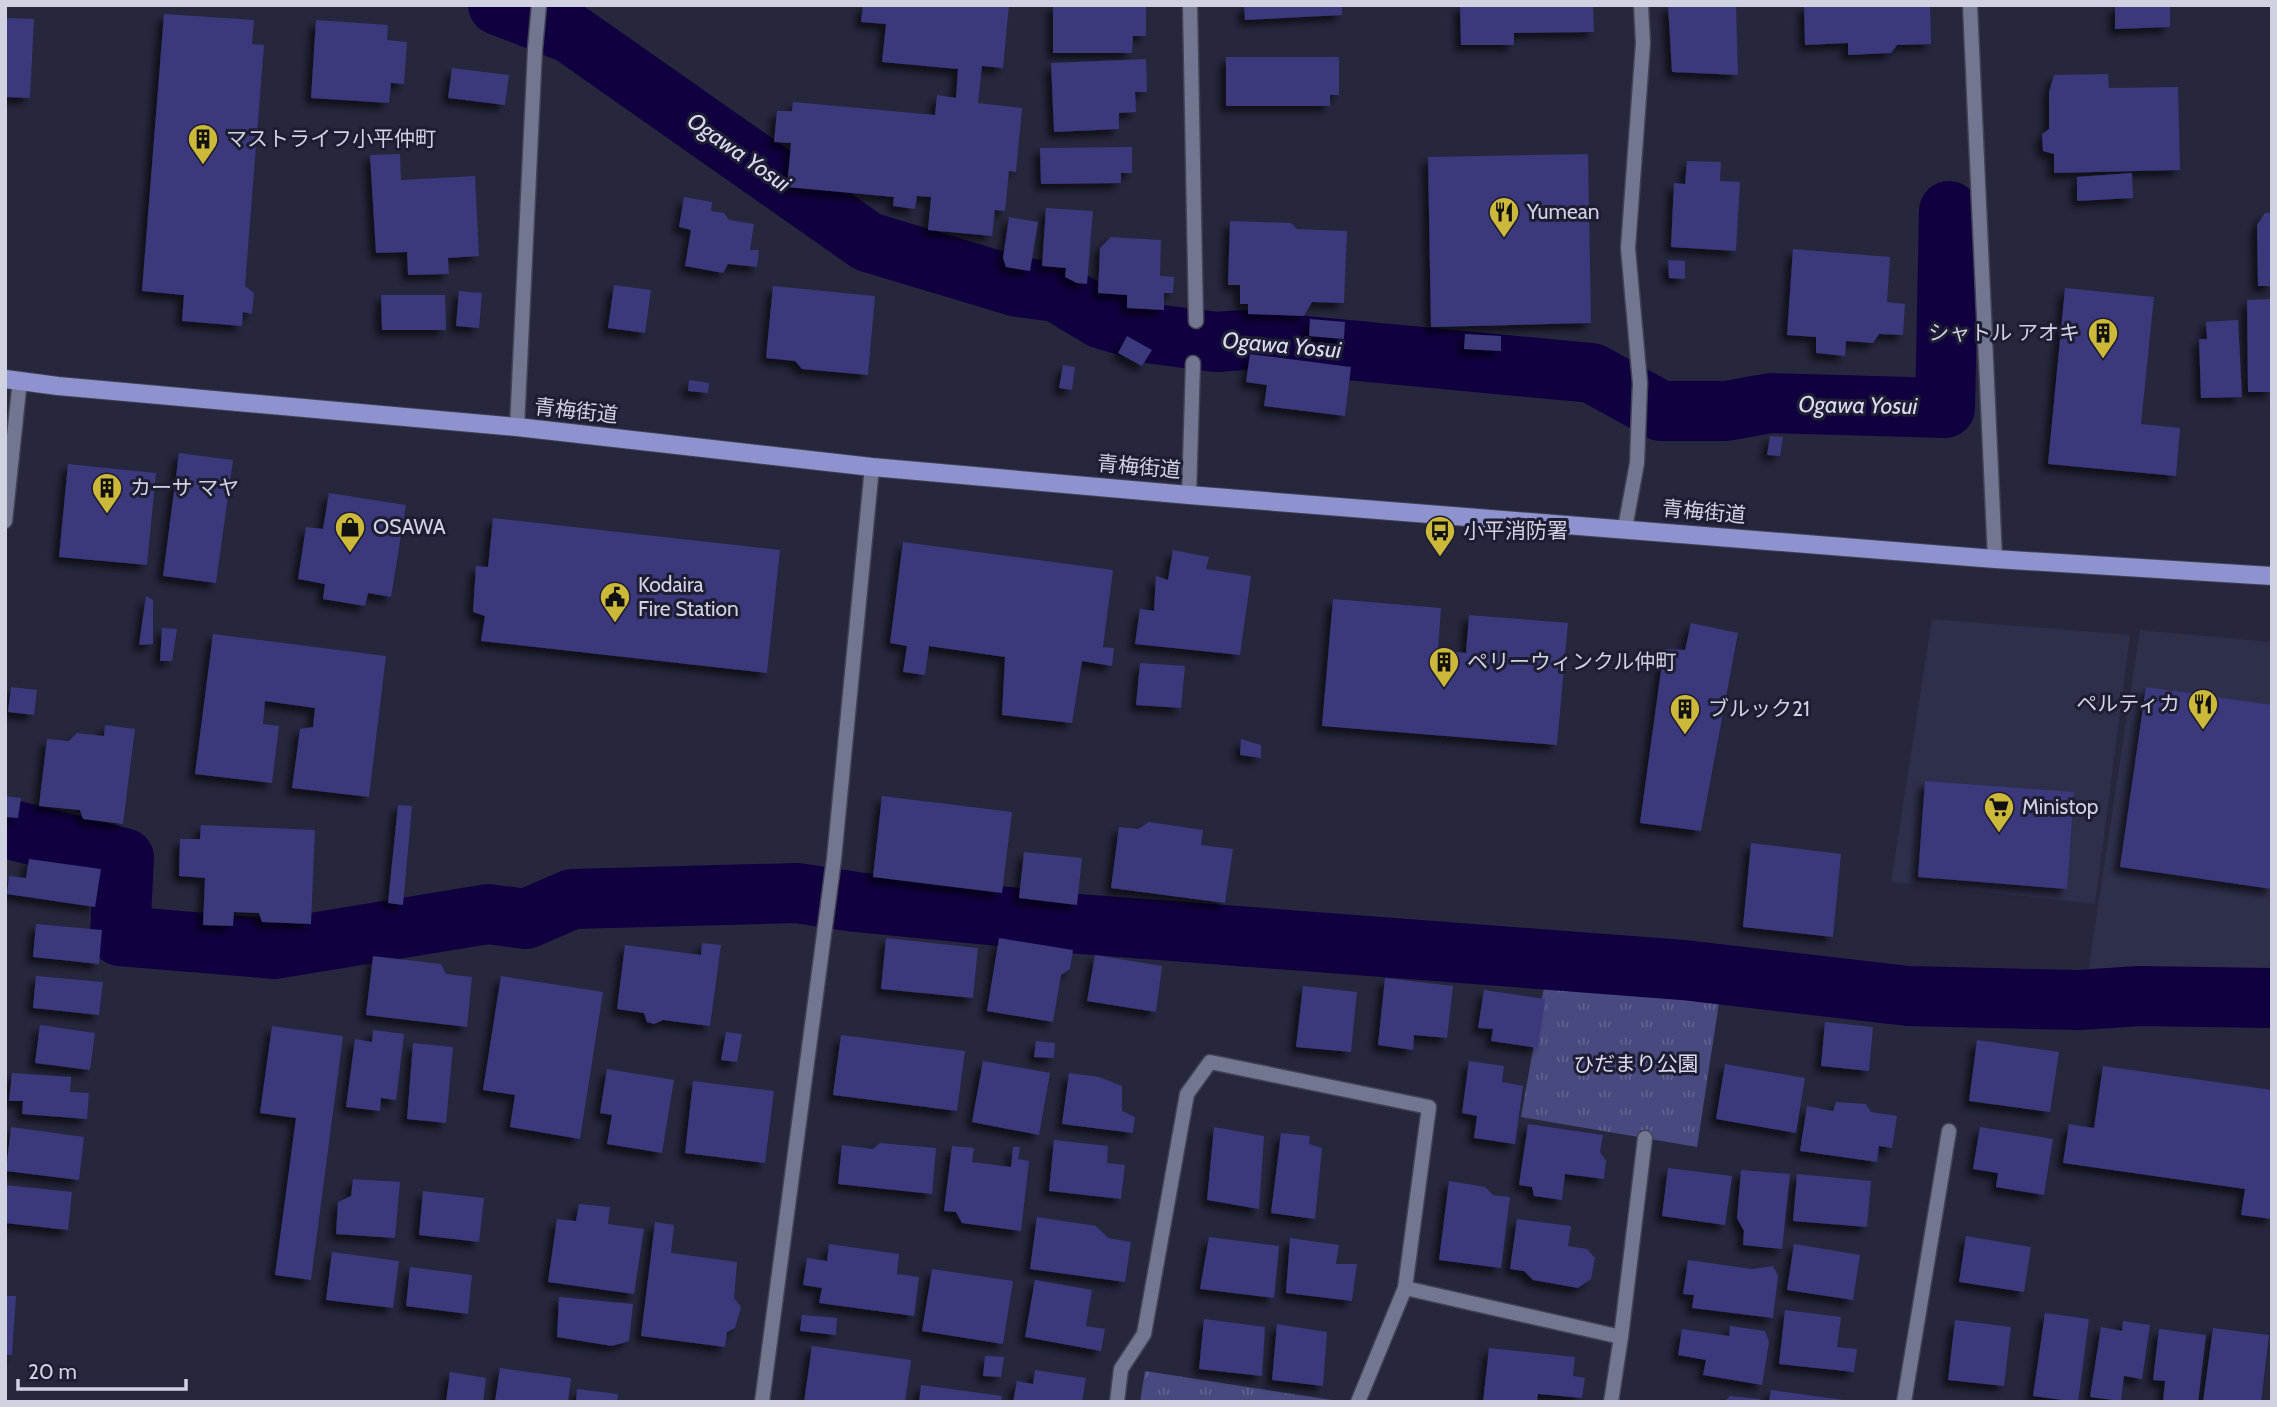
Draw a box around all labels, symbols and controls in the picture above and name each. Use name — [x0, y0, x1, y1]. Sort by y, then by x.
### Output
water label: Ogawa Yosui — [682, 106, 797, 198]
building icon: マストライフ小平仲町 — [186, 122, 220, 166]
place label: マストライフ小平仲町 — [226, 126, 436, 151]
restaurant icon: Yumean — [1487, 195, 1521, 239]
place label: Yumean — [1526, 199, 1600, 224]
building icon: シャトル アオキ — [2086, 316, 2120, 360]
place label: シャトル アオキ — [1928, 320, 2080, 345]
water label: Ogawa Yosui — [1221, 326, 1344, 364]
water label: Ogawa Yosui — [1798, 390, 1919, 420]
street label: 青梅街道 — [533, 394, 619, 427]
street label: 青梅街道 — [1096, 450, 1182, 483]
building icon: カーサ マヤ — [90, 471, 124, 515]
place label: カーサ マヤ — [130, 475, 239, 500]
street label: 青梅街道 — [1661, 495, 1747, 528]
shop icon: OSAWA — [333, 510, 367, 554]
place label: OSAWA — [373, 514, 446, 539]
bus stop icon: 小平消防署 — [1423, 514, 1457, 558]
place label: 小平消防署 — [1463, 518, 1568, 543]
place label: Kodaira Fire Station — [638, 572, 739, 621]
public building icon: Kodaira Fire Station — [598, 580, 632, 624]
building icon: ペリーウィンクル仲町 — [1427, 645, 1461, 689]
place label: ペリーウィンクル仲町 — [1467, 649, 1676, 674]
restaurant icon: ペルティカ — [2186, 687, 2220, 731]
place label: ペルティカ — [2076, 691, 2180, 716]
building icon: ブルック21 — [1668, 692, 1702, 736]
place label: ブルック21 — [1708, 696, 1810, 721]
supermarket icon: Ministop — [1982, 790, 2016, 834]
place label: Ministop — [2022, 794, 2098, 819]
park label: ひだまり公園 — [1573, 1051, 1699, 1076]
scale bar — [18, 1348, 186, 1392]
text: 20 m — [28, 1359, 77, 1384]

